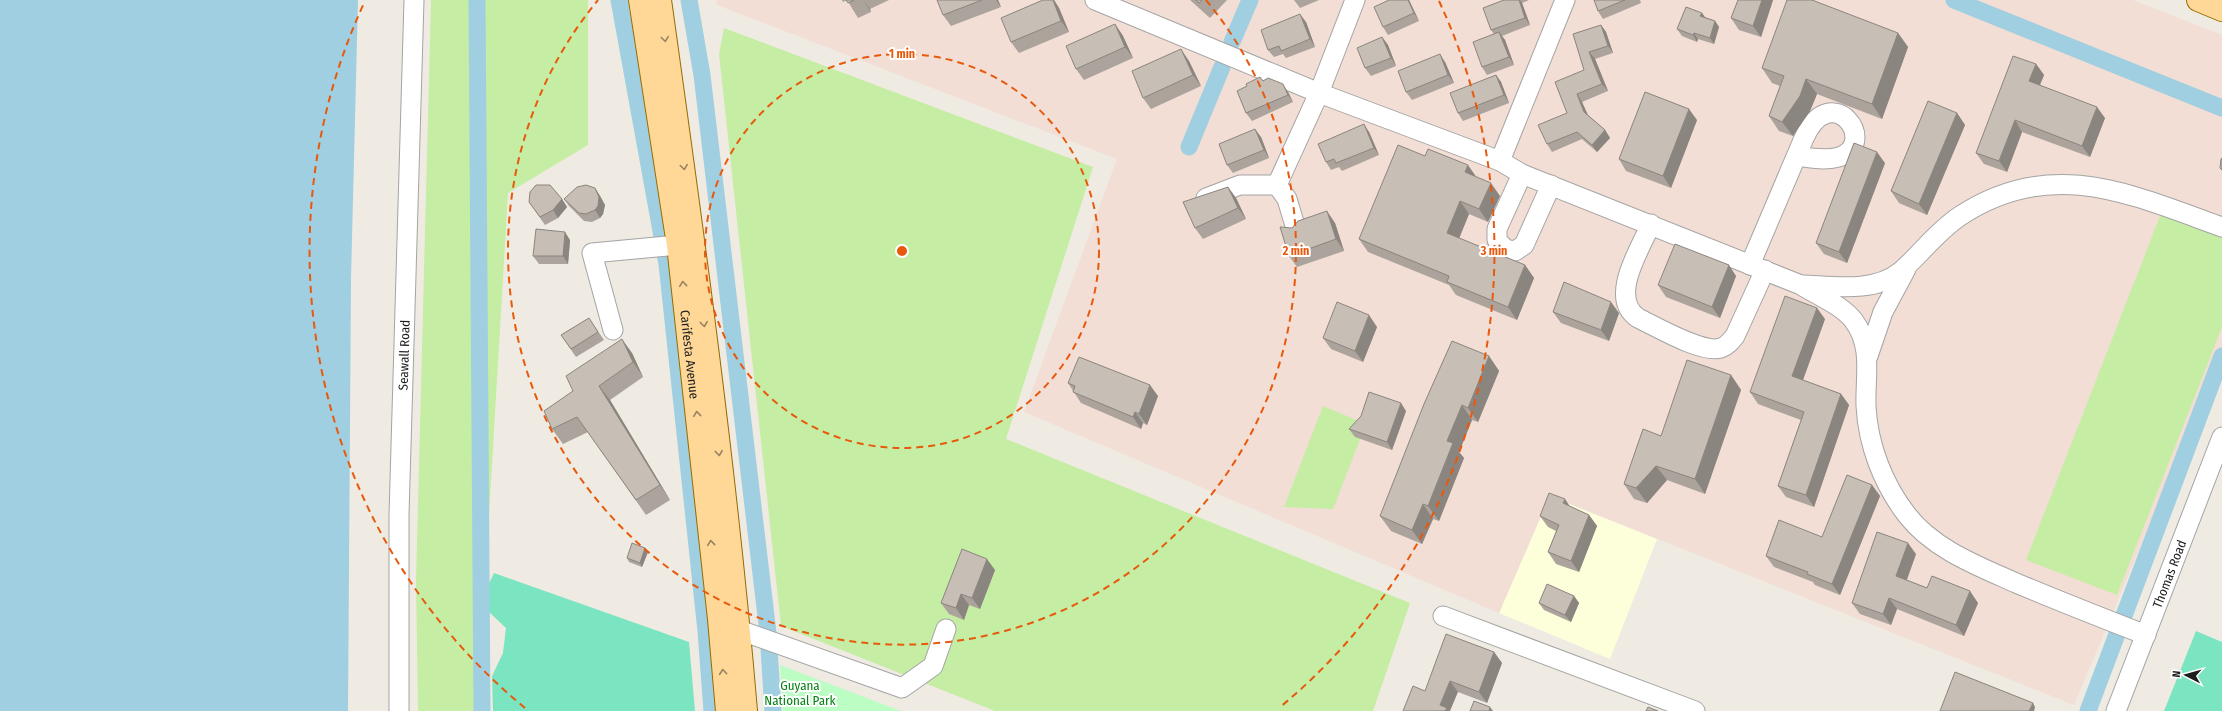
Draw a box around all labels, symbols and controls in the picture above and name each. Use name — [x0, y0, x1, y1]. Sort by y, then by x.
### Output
one-way arrow — [660, 36, 669, 42]
text: 1 min — [889, 47, 915, 61]
one-way arrow — [679, 164, 688, 170]
centre of rings — [895, 244, 909, 258]
text: 2 min — [1282, 244, 1309, 258]
text: 3 min — [1480, 244, 1507, 258]
one-way arrow — [678, 281, 687, 287]
street label: Carifesta Avenue — [678, 309, 702, 400]
street label: Seawall Road — [395, 320, 412, 391]
one-way arrow — [699, 321, 708, 327]
one-way arrow — [692, 410, 701, 417]
one-way arrow — [715, 450, 724, 456]
street label: Thomas Road — [2149, 538, 2189, 610]
one-way arrow — [707, 540, 716, 546]
north arrow — [2166, 655, 2206, 695]
one-way arrow — [719, 669, 728, 675]
text: N — [2170, 670, 2183, 678]
park label: Guyana National Park — [764, 678, 837, 708]

